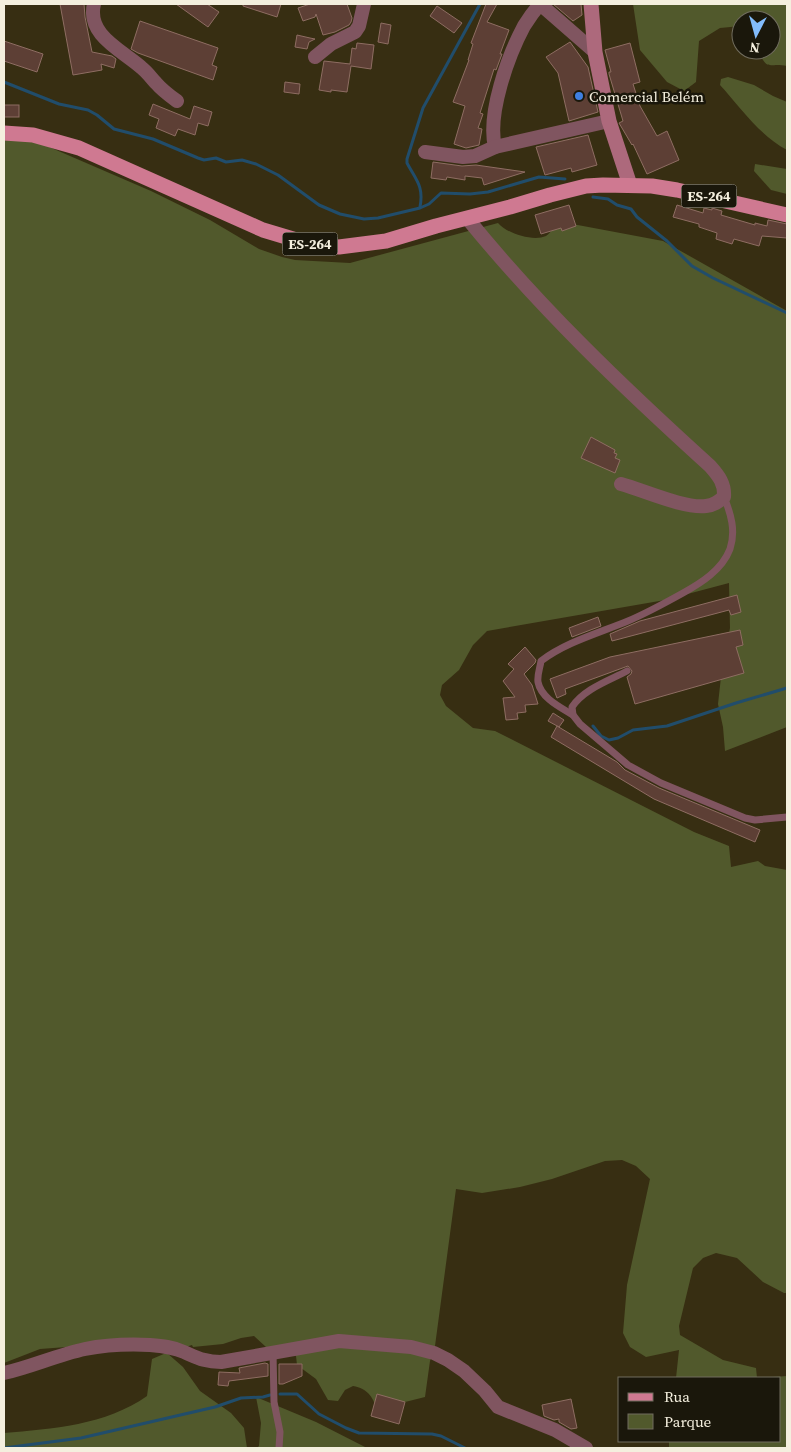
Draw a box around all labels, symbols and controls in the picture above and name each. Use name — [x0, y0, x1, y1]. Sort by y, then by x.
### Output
north arrow — [731, 10, 781, 60]
text: N — [749, 37, 761, 58]
place label: Comercial Belém — [589, 86, 705, 107]
marker: Comercial Belém — [573, 90, 585, 102]
road number: ES-264 — [682, 185, 736, 208]
road number: ES-264 — [282, 232, 338, 255]
legend — [618, 1377, 781, 1442]
text: Rua — [664, 1386, 690, 1407]
text: Parque — [664, 1411, 712, 1432]

